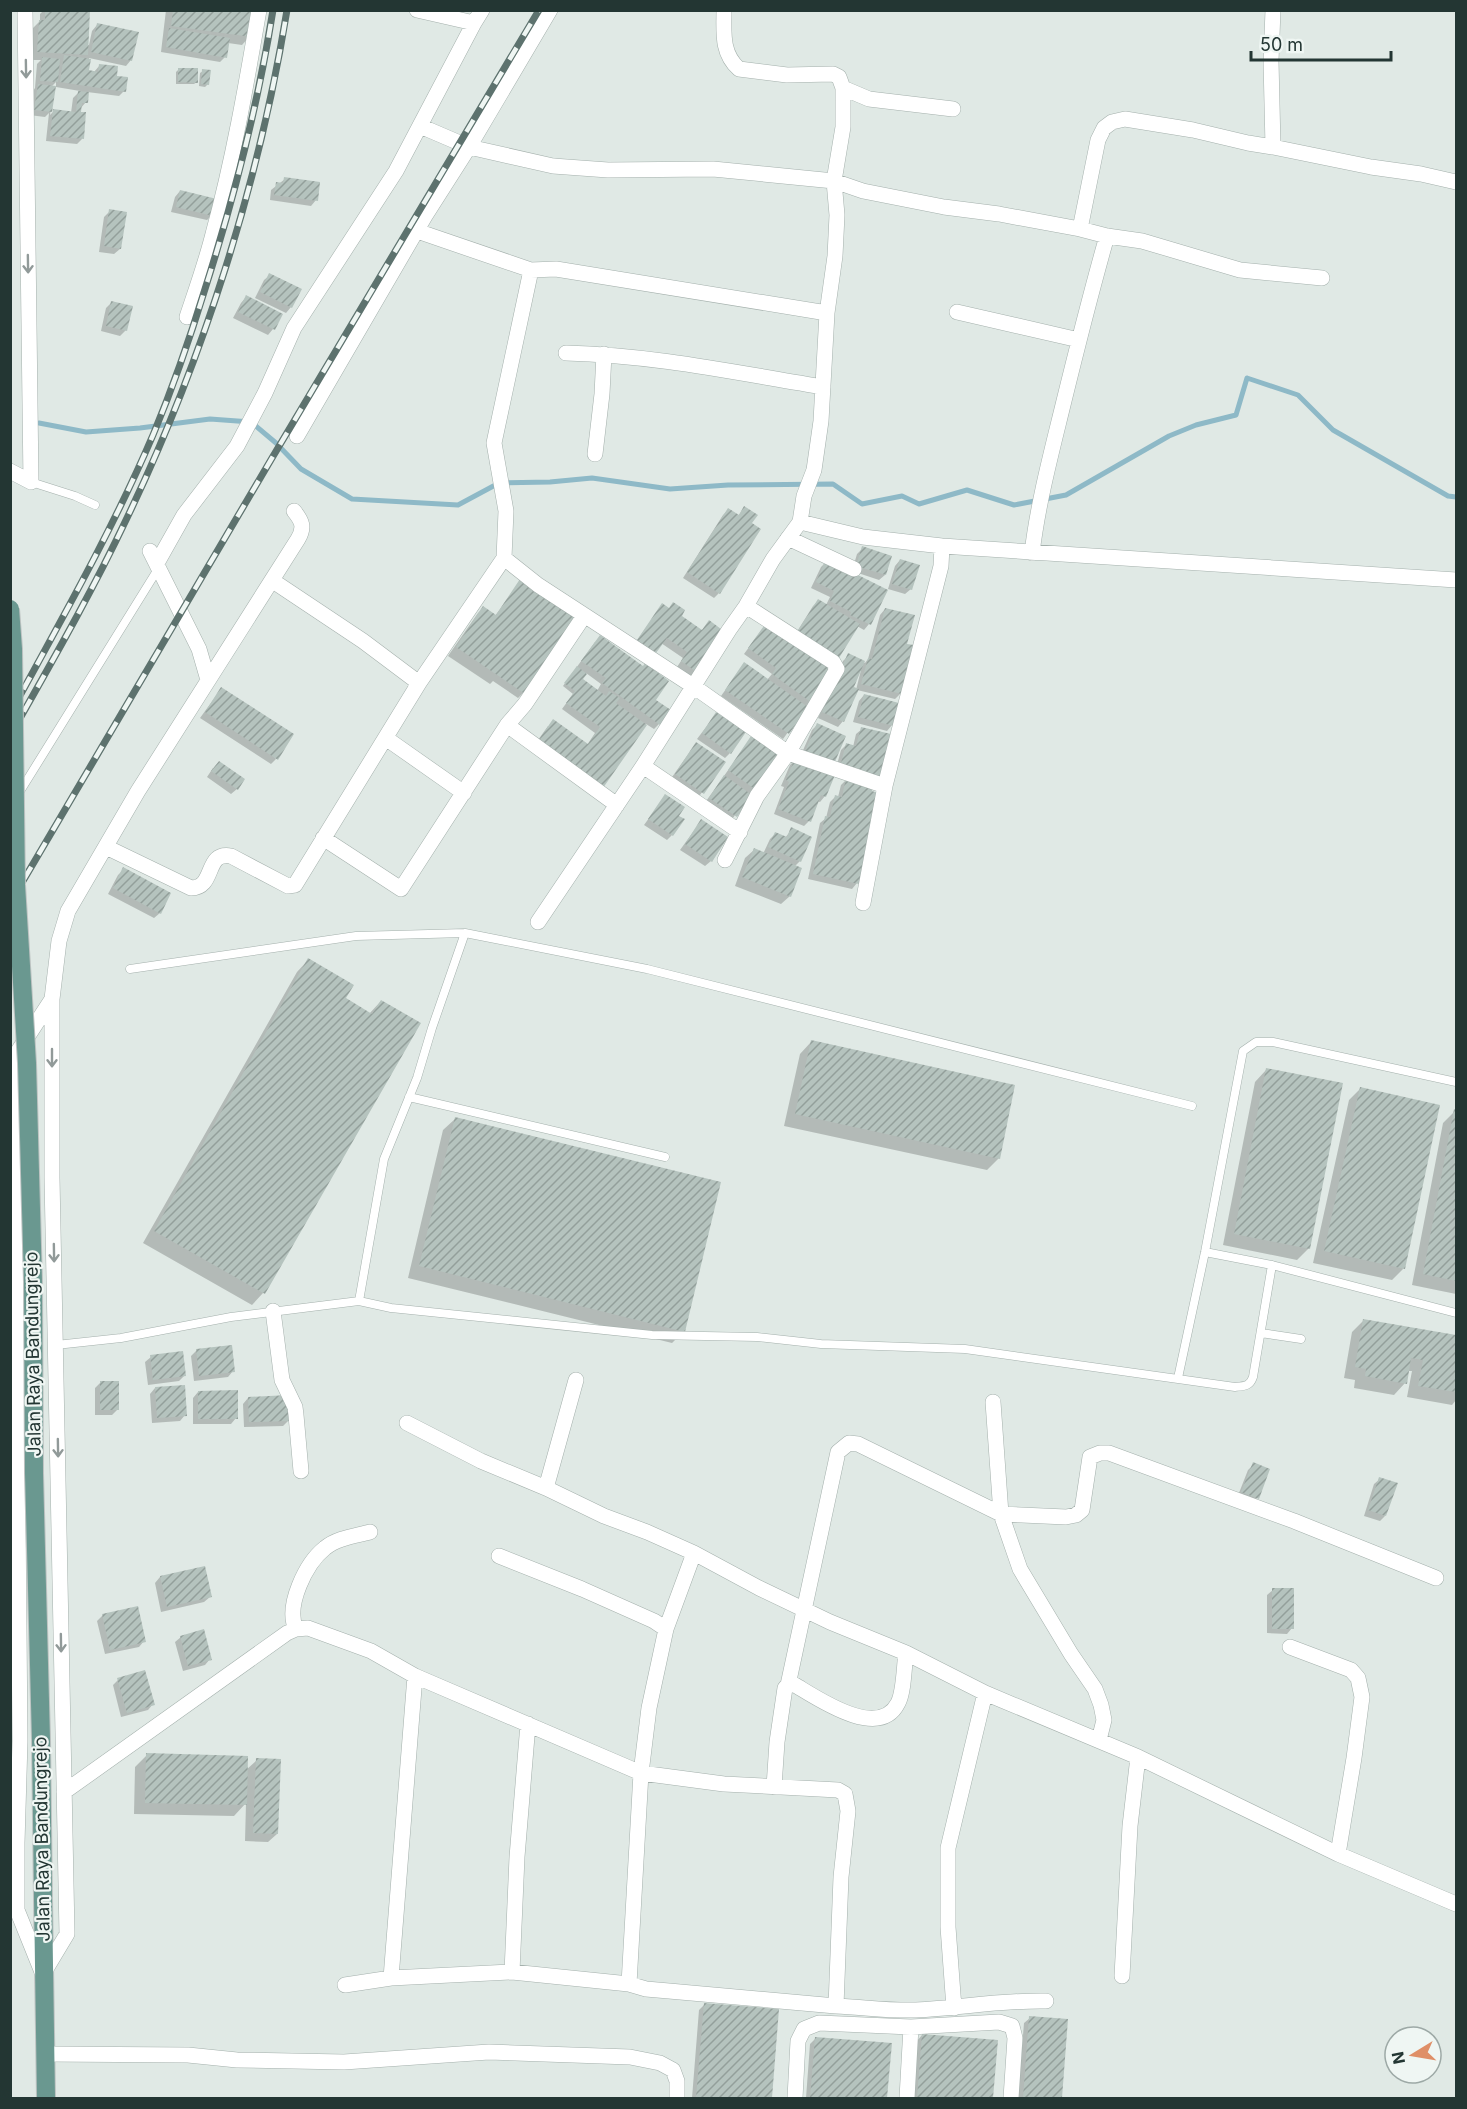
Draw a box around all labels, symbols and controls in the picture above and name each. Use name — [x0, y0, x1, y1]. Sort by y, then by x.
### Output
scale bar — [1251, 24, 1390, 62]
text: 50 m — [1260, 34, 1303, 55]
one-way arrow — [20, 58, 32, 78]
one-way arrow — [23, 253, 34, 273]
one-way arrow — [46, 1047, 58, 1067]
one-way arrow — [48, 1242, 59, 1262]
street label: Jalan Raya Bandungrejo — [20, 1251, 45, 1457]
one-way arrow — [52, 1437, 64, 1457]
one-way arrow — [55, 1632, 67, 1652]
street label: Jalan Raya Bandungrejo — [29, 1736, 54, 1942]
north arrow — [1383, 2025, 1443, 2085]
text: N — [1387, 2050, 1409, 2066]

